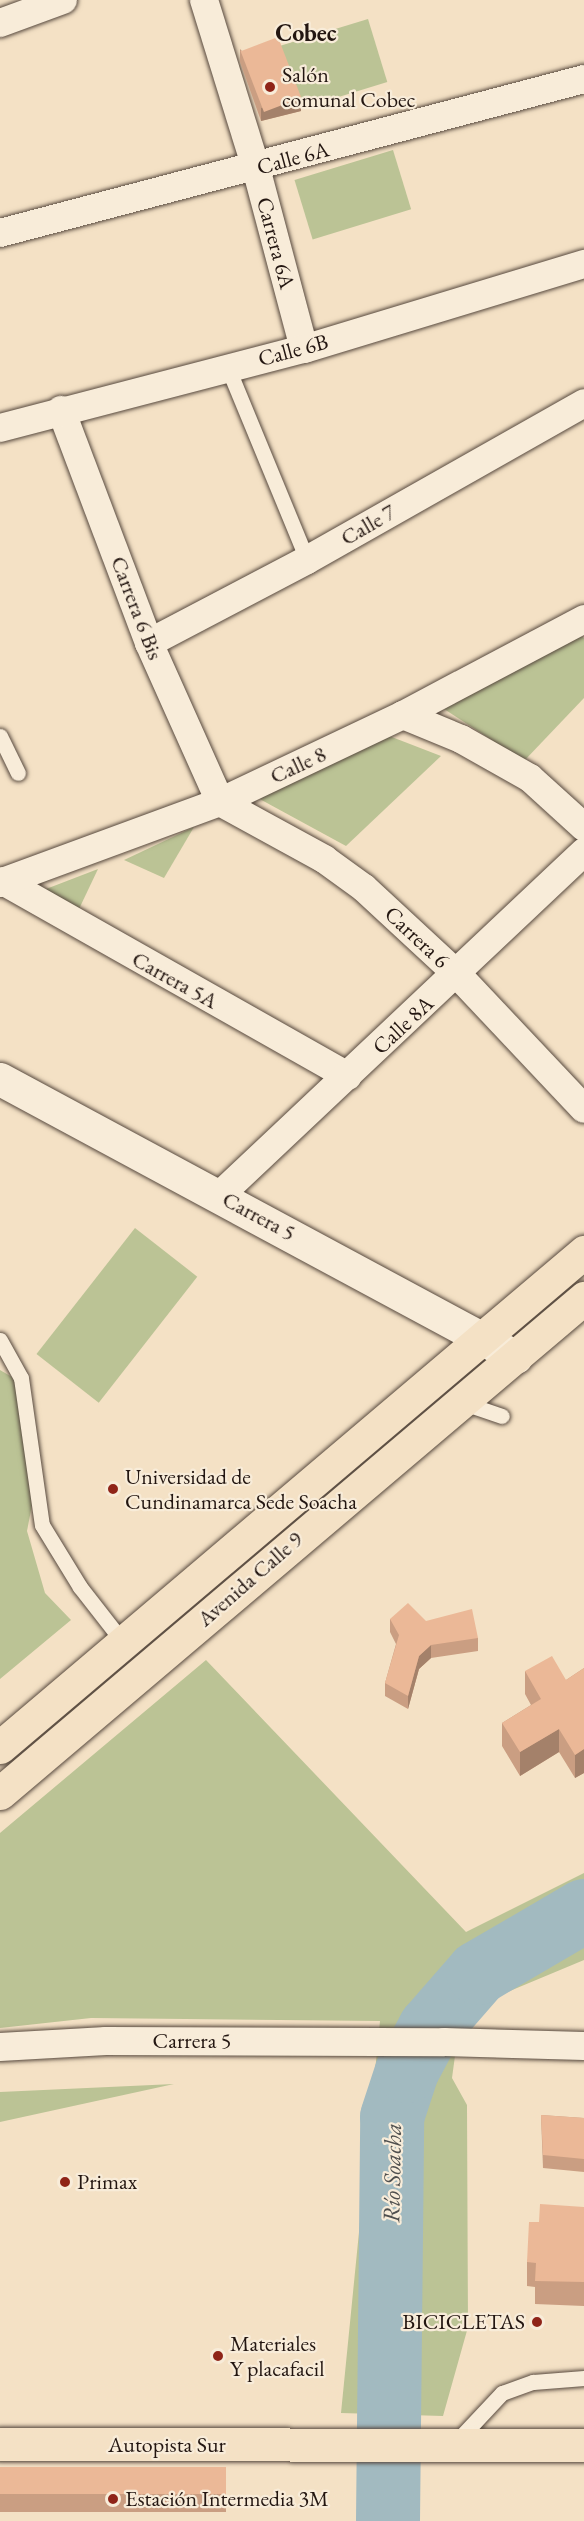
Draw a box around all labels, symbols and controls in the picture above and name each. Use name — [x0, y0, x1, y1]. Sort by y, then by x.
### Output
district label: Cobec — [275, 19, 337, 47]
place label: Salón comunal Cobec — [282, 61, 415, 112]
marker: Salón comunal Cobec — [263, 80, 277, 94]
street label: Calle 6A — [254, 136, 332, 180]
street label: Carrera 6A — [251, 194, 301, 292]
street label: Calle 6B — [255, 328, 331, 372]
street label: Calle 7 — [336, 499, 400, 551]
street label: Carrera 6 Bis — [105, 553, 169, 663]
street label: Calle 8 — [266, 741, 330, 789]
street label: Carrera 6 — [379, 900, 455, 974]
street label: Carrera 5A — [128, 946, 222, 1014]
street label: Calle 8A — [367, 990, 439, 1060]
street label: Carrera 5 — [218, 1186, 300, 1246]
place label: Universidad de Cundinamarca Sede Soacha — [125, 1463, 357, 1514]
marker: Universidad de Cundinamarca Sede Soacha — [106, 1482, 120, 1496]
street label: Avenida Calle 9 — [192, 1526, 308, 1632]
street label: Carrera 5 — [153, 2028, 231, 2054]
water label: Río Soacha — [377, 2123, 407, 2223]
place label: Primax — [77, 2169, 137, 2195]
marker: Primax — [58, 2175, 72, 2189]
place label: BICICLETAS — [402, 2309, 525, 2335]
marker: BICICLETAS — [530, 2315, 544, 2329]
place label: Materiales Y placafacil — [230, 2330, 325, 2382]
marker: Materiales Y placafacil — [211, 2349, 225, 2363]
street label: Autopista Sur — [108, 2432, 226, 2458]
place label: Estación Intermedia 3M — [125, 2486, 329, 2512]
marker: Estación Intermedia 3M — [106, 2492, 120, 2506]

